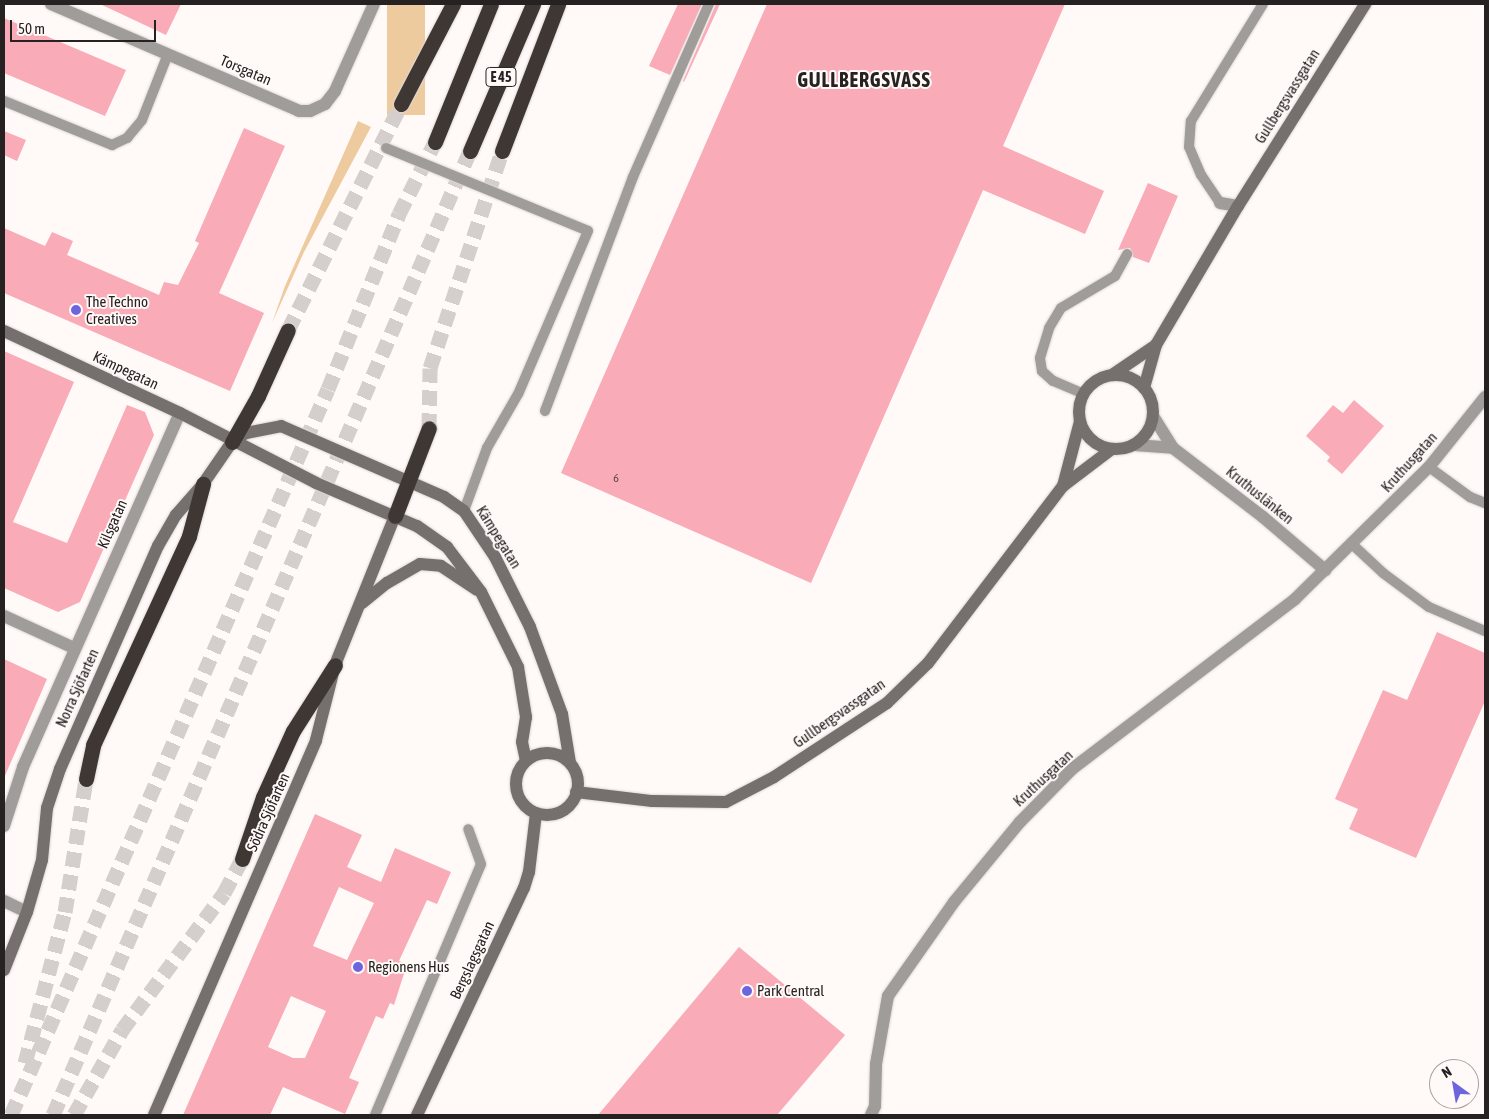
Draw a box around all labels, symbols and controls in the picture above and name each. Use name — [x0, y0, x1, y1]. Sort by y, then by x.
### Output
scale bar — [12, 10, 159, 42]
text: 50 m — [18, 20, 45, 37]
street label: Gullbergsvassgatan — [1251, 45, 1323, 147]
street label: Torsgatan — [218, 51, 274, 89]
road number: E 45 — [485, 66, 517, 88]
district label: GULLBERGSVASS — [796, 67, 932, 91]
place label: The Techno Creatives — [86, 292, 148, 327]
marker: The Techno Creatives — [70, 304, 82, 316]
street label: Kämpegatan — [90, 347, 162, 393]
street label: Kruthusgatan — [1377, 428, 1441, 496]
street label: Kruthuslänken — [1223, 462, 1297, 528]
house number: 6 — [613, 472, 619, 486]
street label: Kilsgatan — [93, 497, 131, 551]
street label: Kämpegatan — [473, 502, 525, 572]
street label: Norra Sjöfarten — [52, 646, 102, 730]
street label: Gullbergsvassgatan — [790, 675, 888, 751]
street label: Kruthusgatan — [1009, 746, 1077, 810]
street label: Södra Sjöfarten — [243, 770, 293, 854]
street label: Bergslagsgatan — [446, 918, 498, 1002]
place label: Regionens Hus — [368, 958, 449, 976]
marker: Regionens Hus — [352, 961, 364, 973]
place label: Park Central — [757, 982, 824, 1000]
marker: Park Central — [741, 985, 753, 997]
north arrow — [1429, 1059, 1479, 1109]
text: N — [1439, 1063, 1454, 1081]

